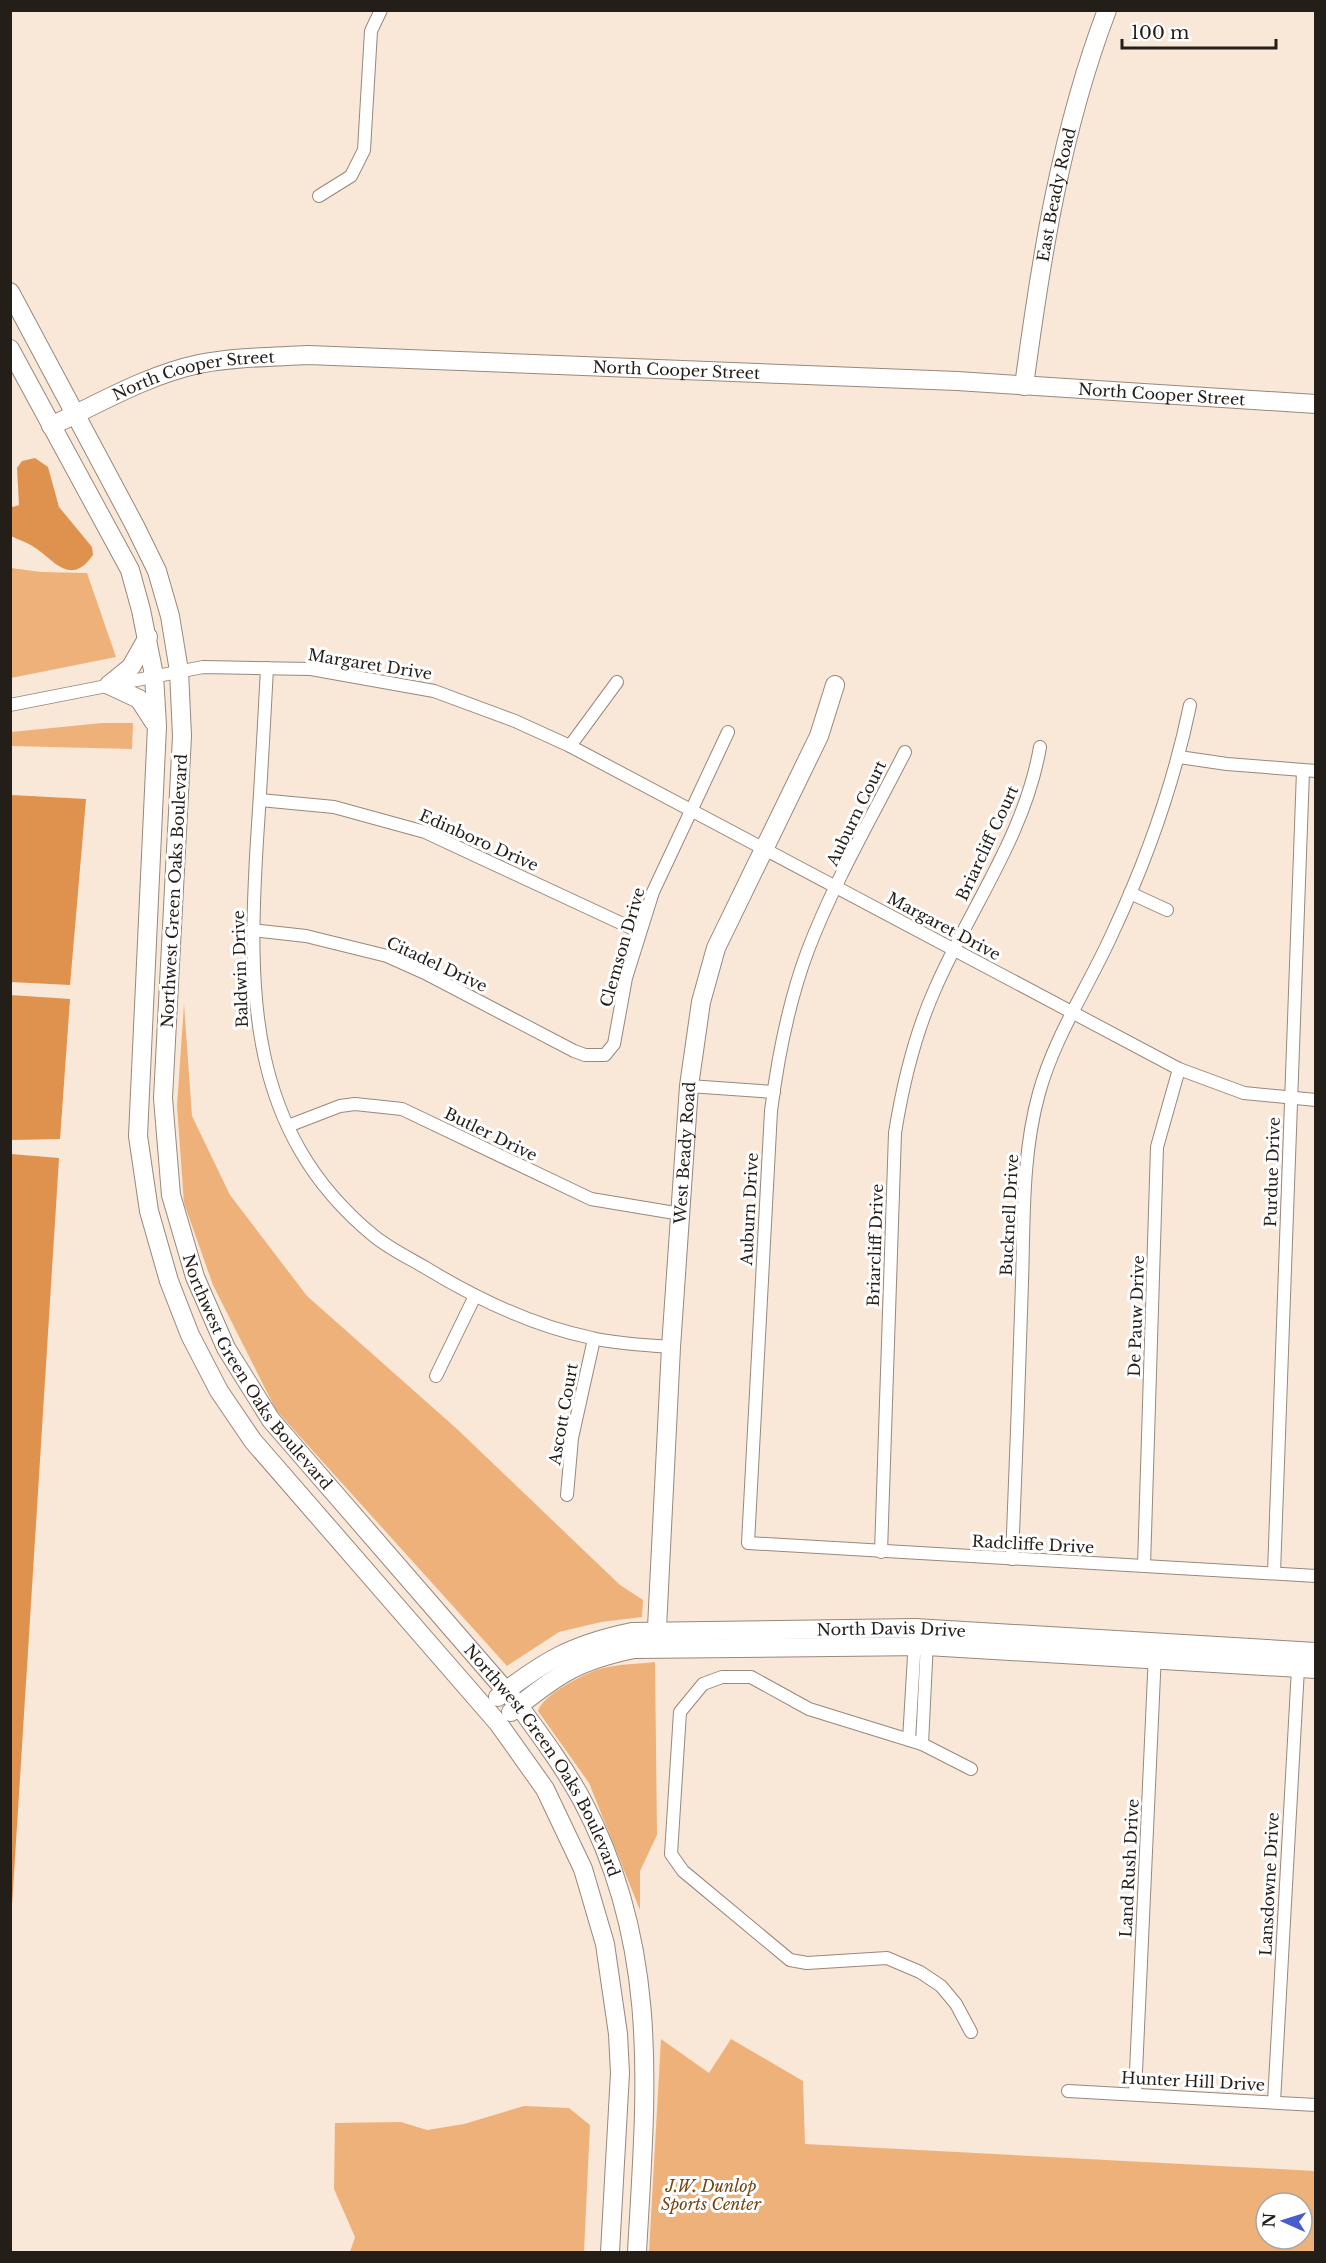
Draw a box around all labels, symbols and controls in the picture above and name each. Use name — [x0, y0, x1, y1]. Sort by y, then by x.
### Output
scale bar — [1122, 12, 1276, 50]
text: 100 m — [1131, 22, 1189, 44]
street label: East Beady Road — [1032, 125, 1080, 263]
street label: North Cooper Street — [109, 347, 275, 405]
street label: North Cooper Street — [592, 356, 760, 383]
street label: North Cooper Street — [1077, 379, 1246, 409]
street label: Margaret Drive — [307, 644, 433, 684]
street label: Northwest Green Oaks Boulevard — [157, 753, 191, 1029]
street label: Auburn Court — [821, 757, 890, 870]
street label: Briarcliff Court — [952, 782, 1022, 904]
street label: Edinboro Drive — [416, 805, 542, 875]
street label: Clemson Drive — [595, 885, 649, 1009]
street label: Margaret Drive — [884, 888, 1004, 964]
street label: Baldwin Drive — [228, 910, 252, 1028]
street label: Citadel Drive — [384, 932, 490, 996]
street label: West Beady Road — [669, 1081, 699, 1226]
street label: Butler Drive — [441, 1103, 541, 1165]
street label: Purdue Drive — [1260, 1117, 1284, 1227]
street label: Auburn Drive — [736, 1152, 762, 1267]
street label: Bucknell Drive — [996, 1153, 1022, 1277]
street label: Briarcliff Drive — [863, 1183, 887, 1307]
street label: Northwest Green Oaks Boulevard — [179, 1251, 337, 1494]
street label: De Pauw Drive — [1124, 1255, 1148, 1377]
street label: Ascott Court — [544, 1362, 582, 1467]
street label: Radcliffe Drive — [971, 1531, 1095, 1557]
street label: North Davis Drive — [817, 1618, 966, 1641]
street label: Northwest Green Oaks Boulevard — [460, 1640, 624, 1880]
street label: Land Rush Drive — [1115, 1798, 1143, 1938]
street label: Lansdowne Drive — [1255, 1812, 1283, 1956]
street label: Hunter Hill Drive — [1120, 2067, 1266, 2095]
park label: J.W. Dunlop Sports Center — [661, 2176, 762, 2214]
north arrow — [1254, 2191, 1314, 2251]
text: N — [1259, 2212, 1279, 2228]

